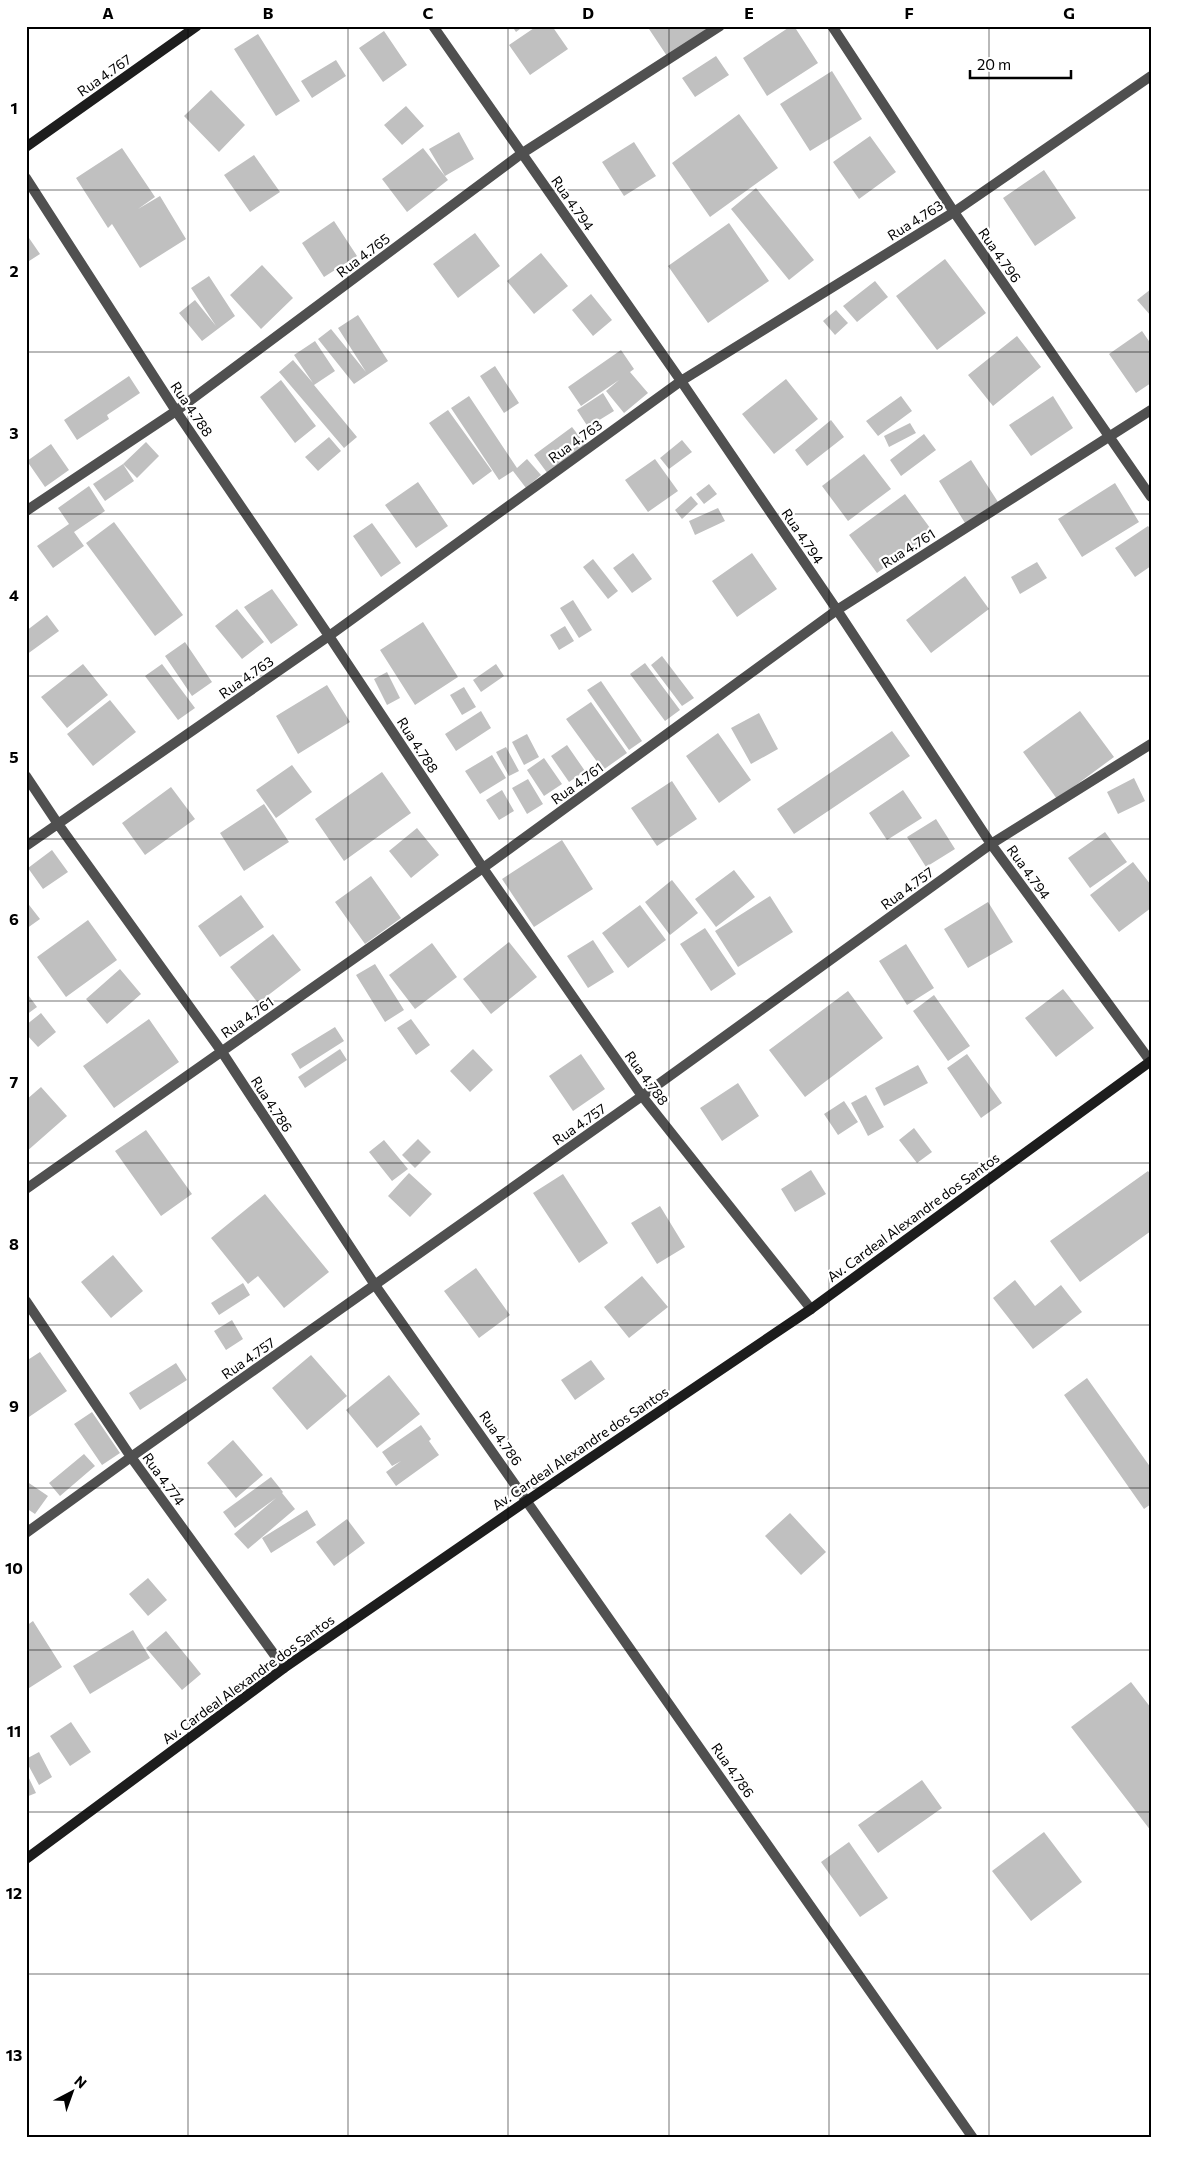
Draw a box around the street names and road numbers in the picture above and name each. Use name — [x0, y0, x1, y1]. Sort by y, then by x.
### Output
street label: Rua 4.767 — [74, 50, 134, 100]
street label: Rua 4.794 — [548, 172, 598, 234]
street label: Rua 4.763 — [884, 196, 946, 244]
street label: Rua 4.796 — [975, 224, 1025, 286]
street label: Rua 4.765 — [333, 229, 393, 281]
street label: Rua 4.788 — [167, 378, 217, 440]
street label: Rua 4.763 — [545, 416, 605, 466]
street label: Rua 4.794 — [778, 505, 828, 567]
street label: Rua 4.761 — [878, 525, 938, 571]
street label: Rua 4.763 — [216, 652, 276, 702]
street label: Rua 4.788 — [394, 714, 442, 776]
street label: Rua 4.761 — [548, 758, 606, 808]
street label: Rua 4.794 — [1004, 842, 1055, 903]
street label: Rua 4.757 — [877, 863, 937, 913]
street label: Rua 4.761 — [217, 993, 277, 1041]
street label: Rua 4.788 — [622, 1048, 672, 1108]
street label: Rua 4.786 — [248, 1073, 296, 1135]
street label: Rua 4.757 — [549, 1099, 609, 1149]
street label: Av. Cardeal Alexandre dos Santos — [823, 1149, 1003, 1285]
street label: Rua 4.757 — [218, 1333, 278, 1383]
street label: Av. Cardeal Alexandre dos Santos — [489, 1383, 671, 1513]
street label: Rua 4.786 — [476, 1407, 526, 1469]
street label: Rua 4.774 — [139, 1449, 189, 1509]
street label: Av. Cardeal Alexandre dos Santos — [158, 1611, 338, 1747]
street label: Rua 4.786 — [708, 1739, 758, 1801]

